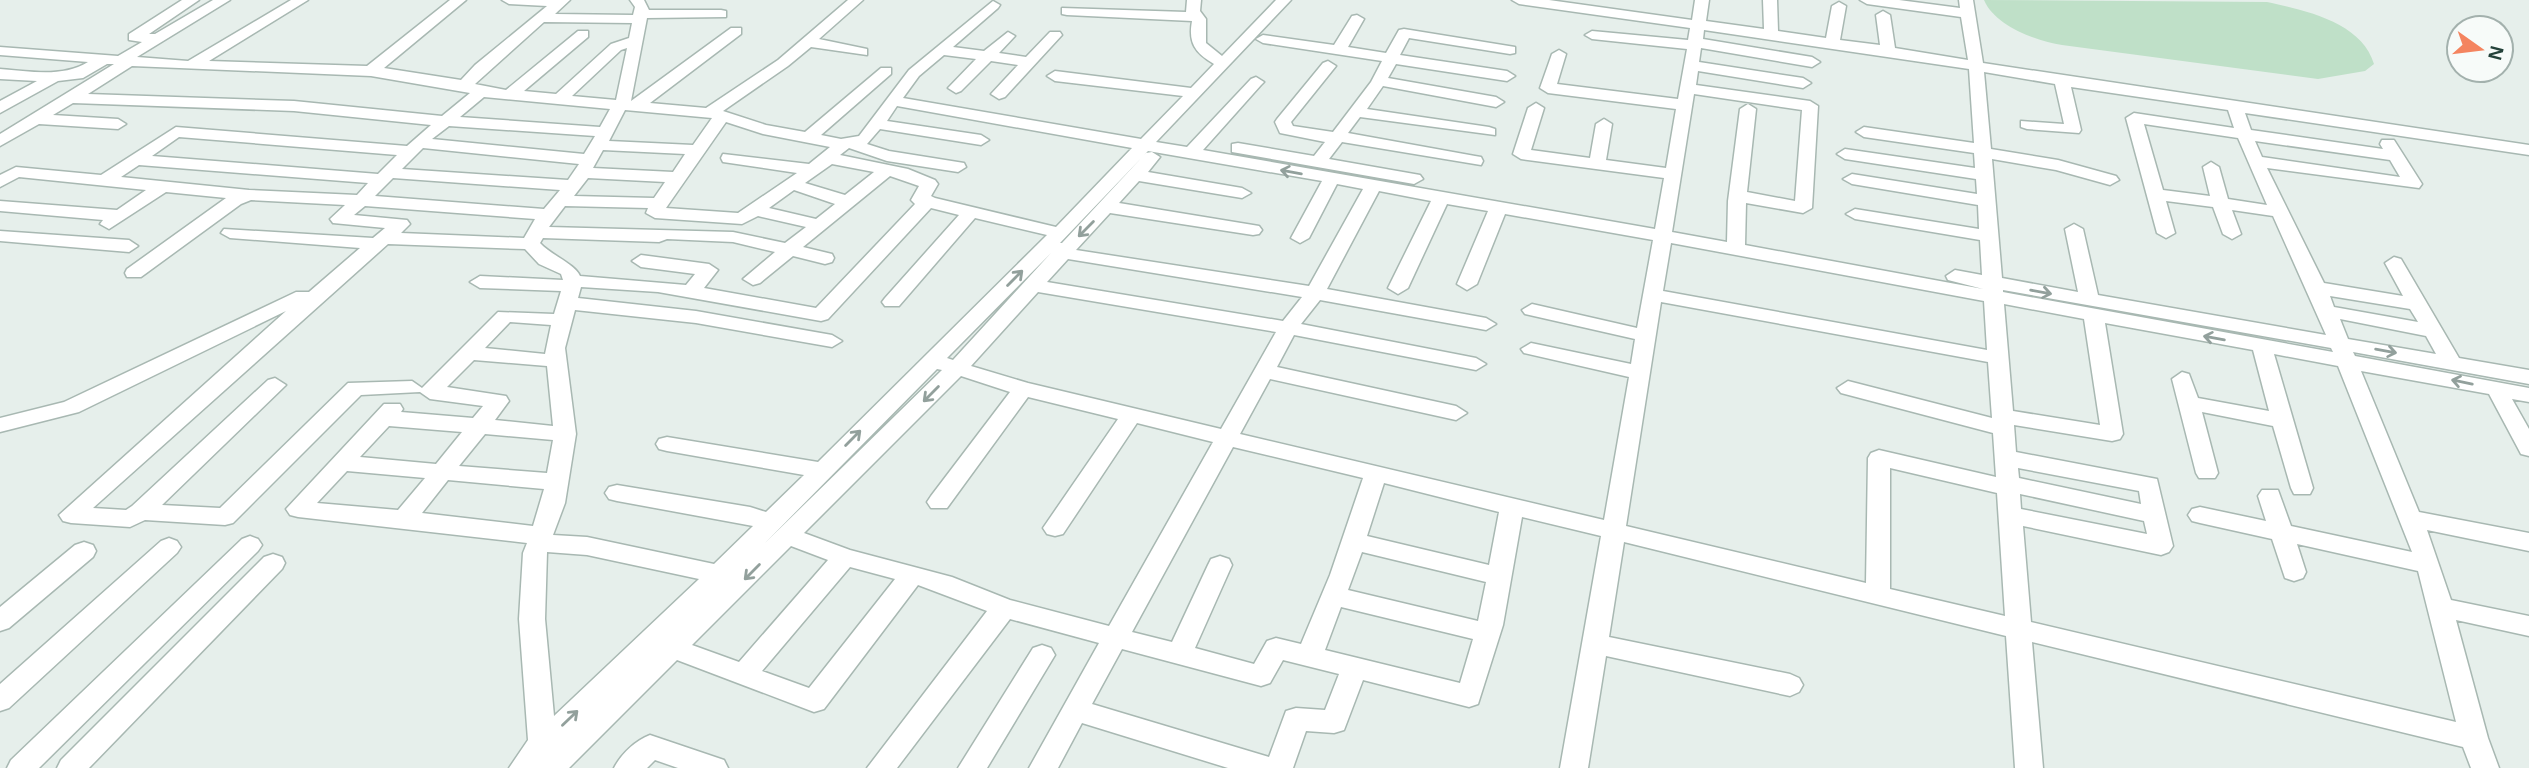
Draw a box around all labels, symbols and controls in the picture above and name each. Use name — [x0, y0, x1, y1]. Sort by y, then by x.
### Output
north arrow — [2445, 14, 2515, 84]
text: N — [2484, 44, 2508, 62]
one-way arrow — [1280, 165, 1303, 178]
one-way arrow — [1078, 220, 1095, 237]
one-way arrow — [1006, 269, 1023, 286]
one-way arrow — [2029, 285, 2052, 299]
one-way arrow — [2203, 331, 2226, 345]
one-way arrow — [2374, 345, 2397, 358]
one-way arrow — [2451, 375, 2474, 389]
one-way arrow — [922, 386, 939, 403]
one-way arrow — [845, 430, 862, 447]
one-way arrow — [743, 563, 760, 580]
one-way arrow — [561, 710, 578, 727]

